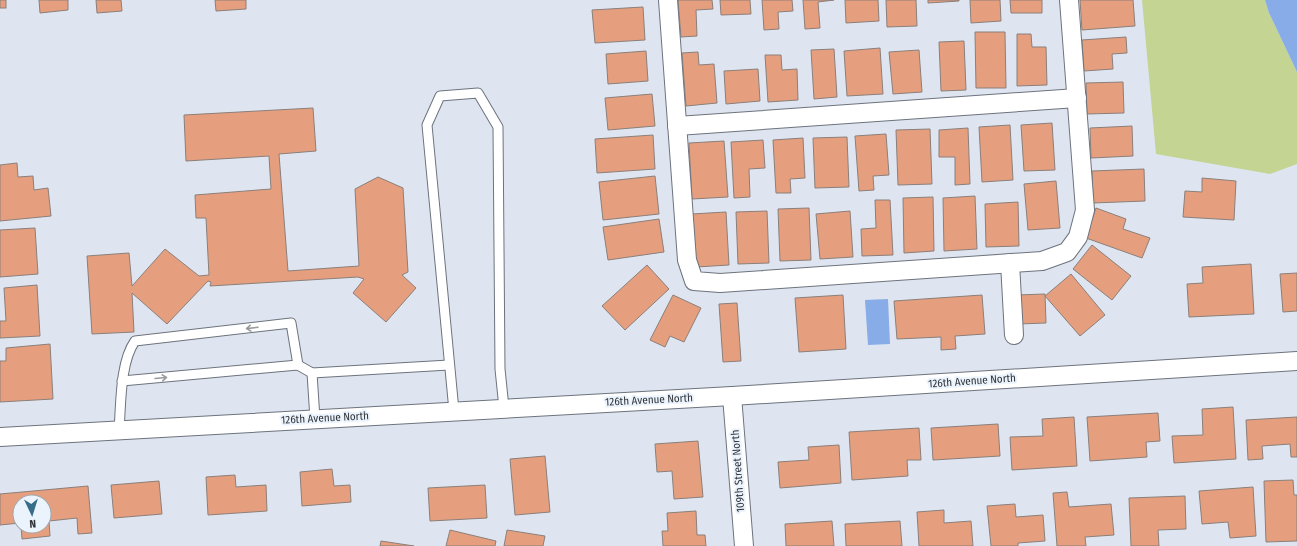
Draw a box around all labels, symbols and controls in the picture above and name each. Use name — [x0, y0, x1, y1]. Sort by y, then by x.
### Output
one-way arrow — [246, 324, 259, 332]
street label: 126th Avenue North — [928, 371, 1016, 391]
one-way arrow — [154, 374, 167, 381]
street label: 126th Avenue North — [605, 391, 693, 409]
street label: 126th Avenue North — [281, 409, 369, 427]
street label: 109th Street North — [729, 429, 747, 513]
north arrow — [12, 494, 52, 534]
text: N — [29, 517, 36, 530]

